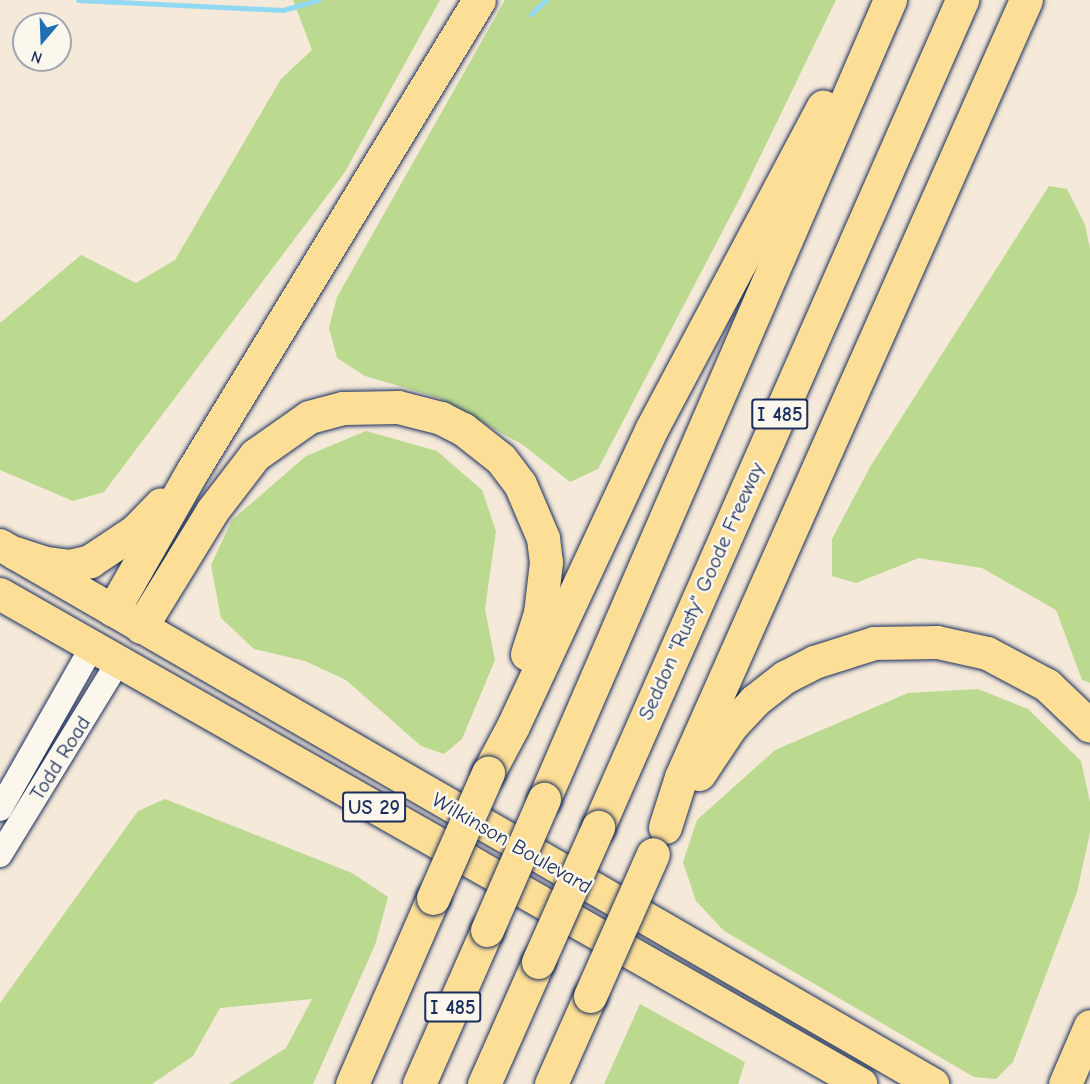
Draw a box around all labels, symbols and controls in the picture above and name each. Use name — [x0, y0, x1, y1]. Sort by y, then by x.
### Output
north arrow — [12, 12, 72, 72]
text: N — [29, 47, 45, 67]
road number: I 485 — [750, 397, 810, 431]
street label: Seddon "Rusty" Goode Freeway — [633, 458, 769, 724]
street label: Todd Road — [24, 711, 96, 805]
street label: Wilkinson Boulevard — [428, 787, 596, 899]
road number: US 29 — [341, 790, 407, 824]
road number: I 485 — [423, 990, 483, 1024]

